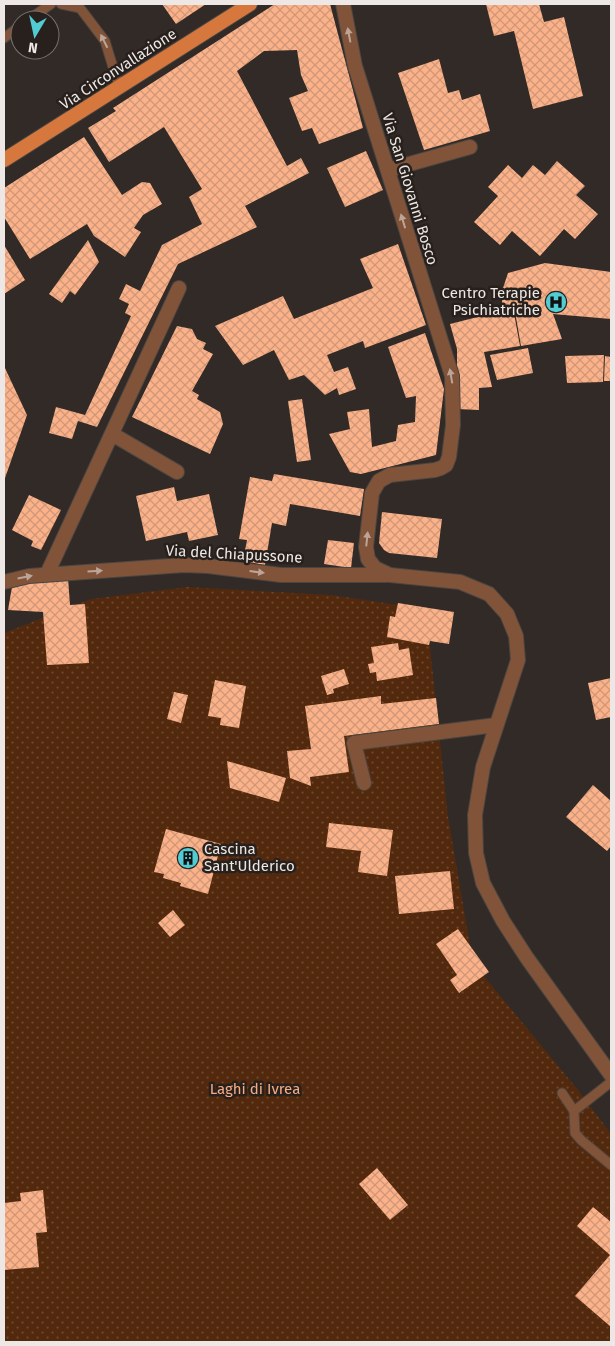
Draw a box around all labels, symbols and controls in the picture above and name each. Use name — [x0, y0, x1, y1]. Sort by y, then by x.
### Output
north arrow — [10, 10, 60, 60]
street label: Via Circonvallazione — [56, 25, 180, 113]
one-way arrow — [345, 26, 353, 42]
one-way arrow — [100, 34, 108, 49]
text: N — [27, 38, 39, 56]
street label: Via San Giovanni Bosco — [378, 111, 442, 267]
one-way arrow — [399, 213, 407, 228]
place label: Centro Terapie Psichiatriche — [442, 284, 540, 319]
hospital icon: Centro Terapie Psichiatriche — [544, 290, 568, 314]
one-way arrow — [446, 368, 454, 384]
one-way arrow — [363, 531, 371, 547]
street label: Via del Chiapussone — [165, 541, 303, 567]
one-way arrow — [87, 566, 103, 574]
one-way arrow — [249, 568, 265, 576]
one-way arrow — [17, 573, 33, 581]
place label: Cascina Sant'Ulderico — [204, 840, 295, 875]
building icon: Cascina Sant'Ulderico — [176, 846, 200, 870]
park label: Laghi di Ivrea — [210, 1080, 300, 1098]

